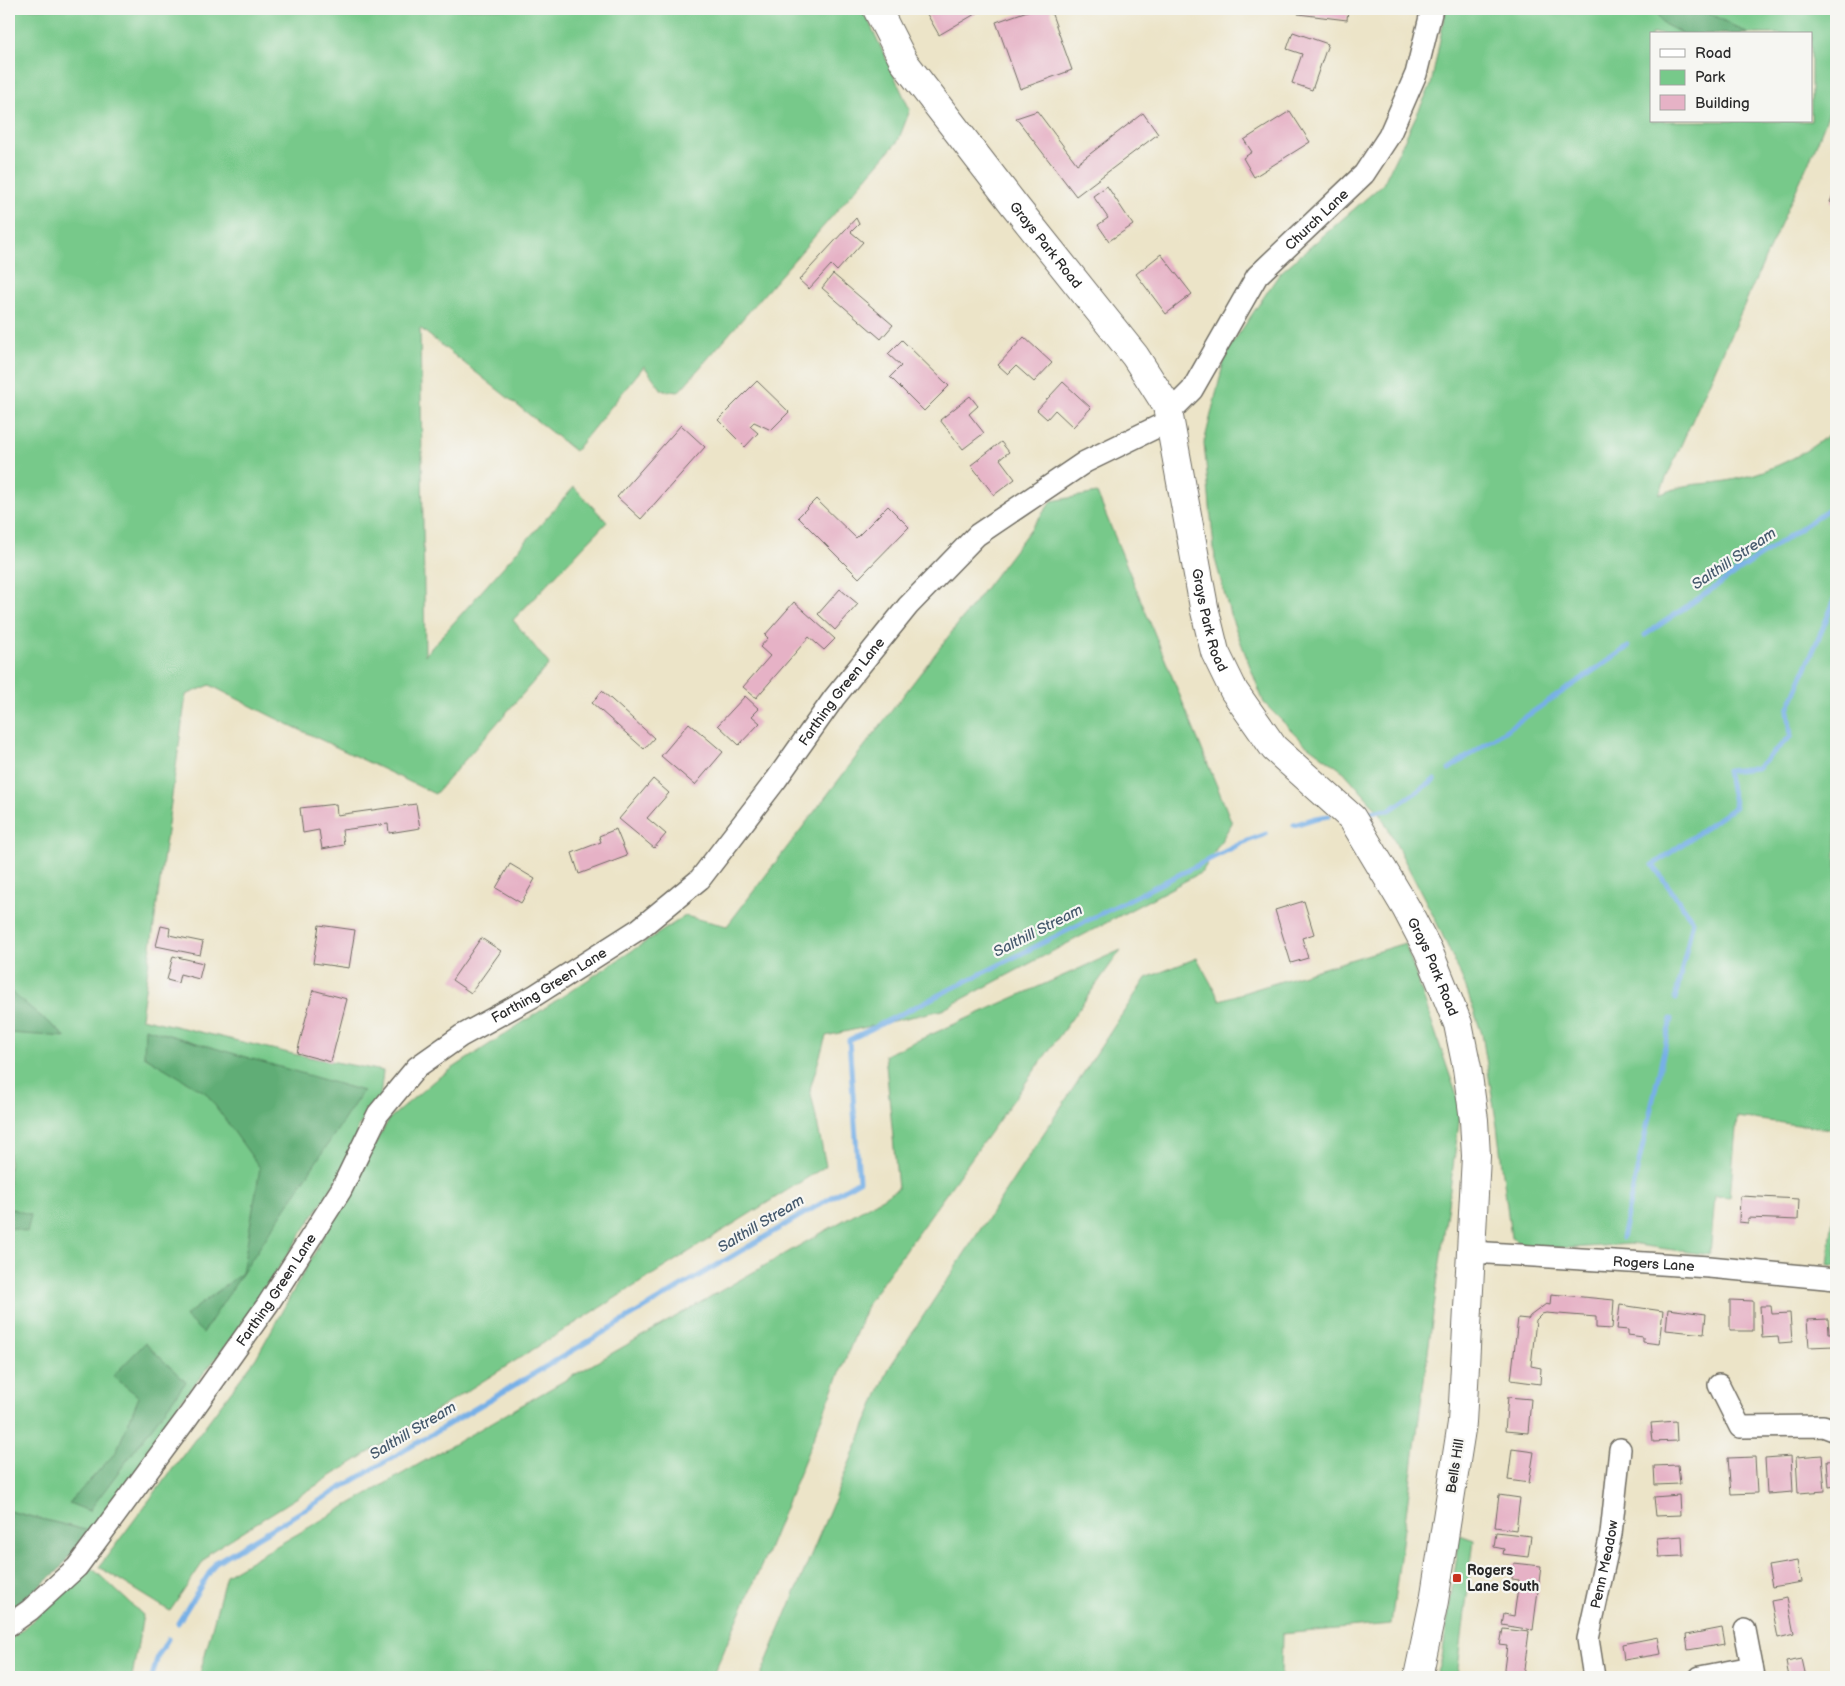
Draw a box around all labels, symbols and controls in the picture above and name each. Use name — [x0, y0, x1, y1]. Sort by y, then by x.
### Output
legend — [1650, 32, 1812, 122]
text: Road — [1695, 44, 1731, 63]
text: Park — [1695, 68, 1726, 87]
text: Building — [1695, 94, 1750, 113]
street label: Church Lane — [1281, 185, 1352, 253]
street label: Grays Park Road — [1006, 198, 1086, 291]
water label: Salthill Stream — [1688, 524, 1780, 594]
street label: Grays Park Road — [1189, 567, 1232, 674]
street label: Farthing Green Lane — [795, 634, 888, 749]
water label: Salthill Stream — [990, 900, 1086, 962]
street label: Grays Park Road — [1404, 915, 1462, 1018]
street label: Farthing Green Lane — [488, 944, 610, 1026]
water label: Salthill Stream — [714, 1191, 808, 1257]
street label: Farthing Green Lane — [232, 1230, 320, 1349]
street label: Rogers Lane — [1612, 1252, 1695, 1275]
water label: Salthill Stream — [366, 1398, 460, 1464]
street label: Bells Hill — [1442, 1438, 1468, 1494]
street label: Penn Meadow — [1586, 1519, 1621, 1610]
place label: Rogers Lane South — [1467, 1562, 1539, 1595]
marker: Rogers Lane South — [1451, 1572, 1463, 1584]

